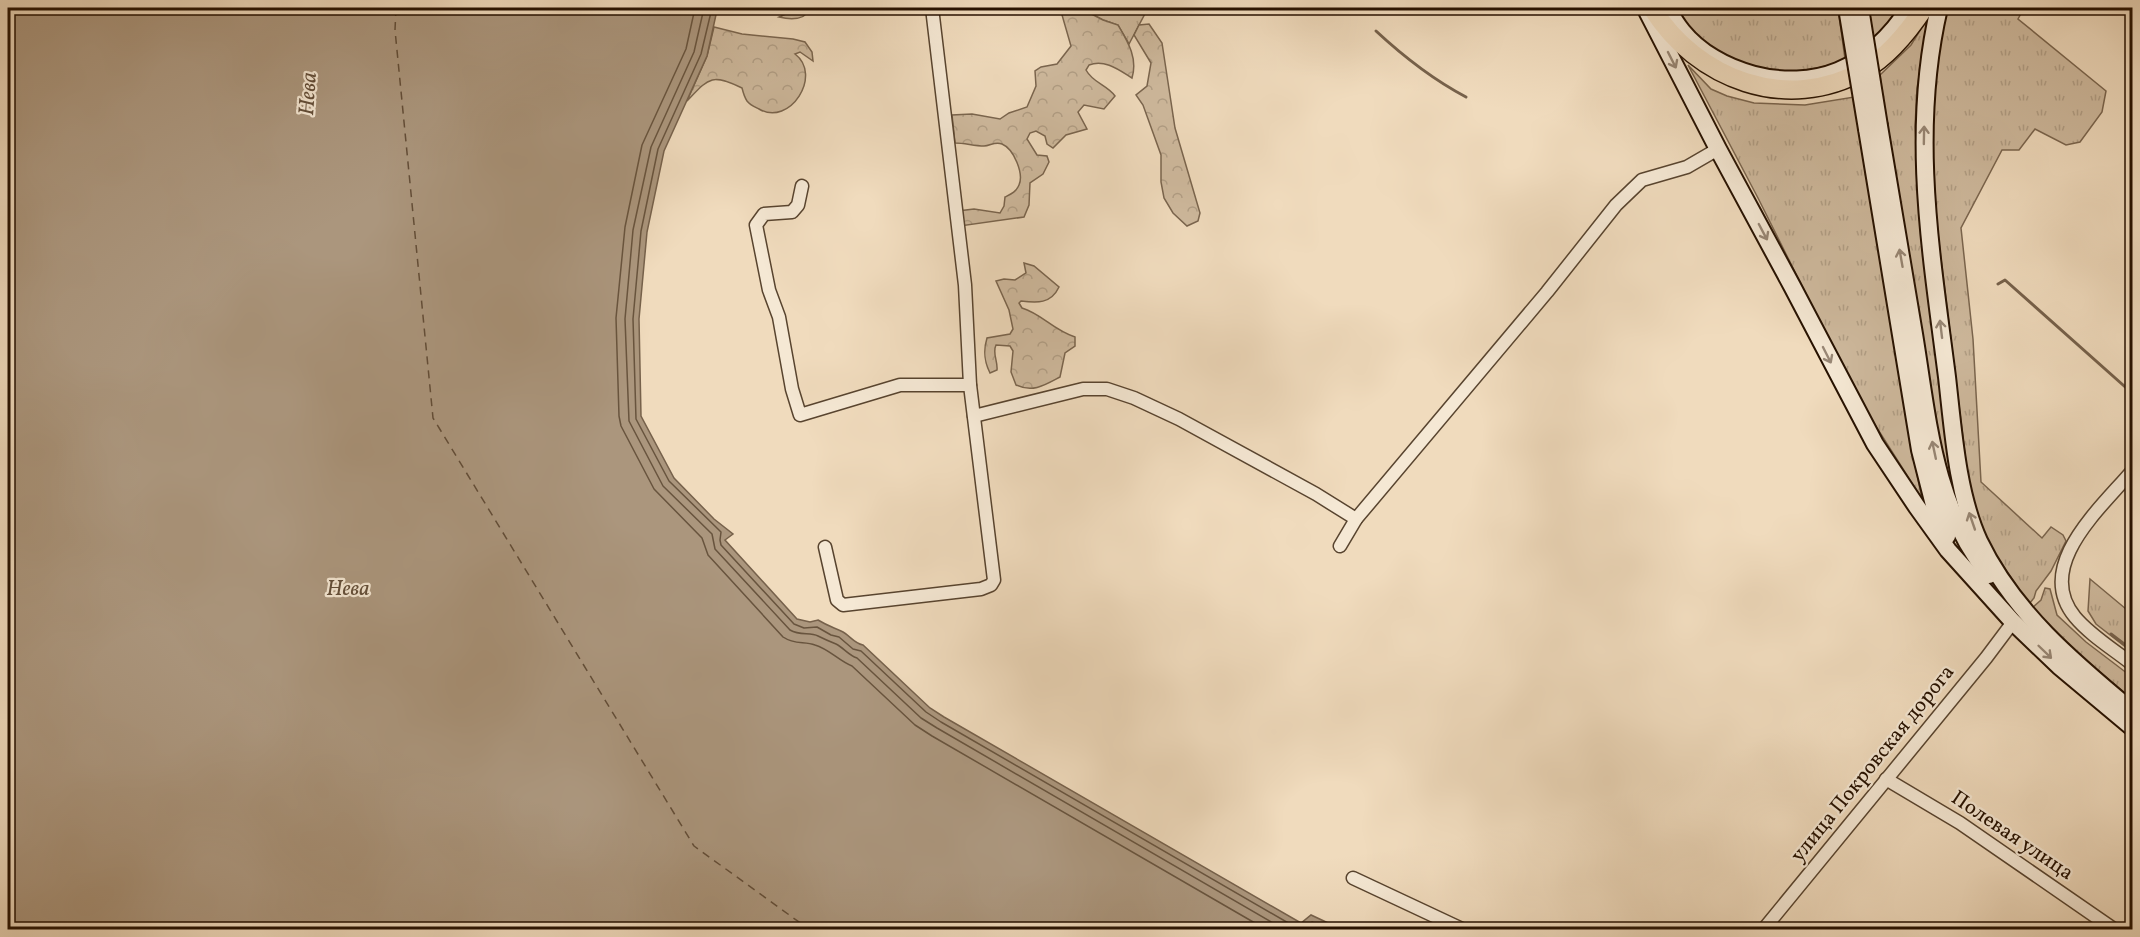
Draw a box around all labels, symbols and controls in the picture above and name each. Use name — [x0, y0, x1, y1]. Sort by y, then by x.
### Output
one-way arrow — [1667, 50, 1678, 68]
water label: Нева — [292, 71, 326, 117]
one-way arrow — [1918, 125, 1930, 145]
one-way arrow — [1757, 223, 1769, 240]
one-way arrow — [1895, 249, 1906, 268]
one-way arrow — [1935, 319, 1946, 339]
one-way arrow — [1822, 345, 1834, 363]
one-way arrow — [1927, 441, 1939, 460]
one-way arrow — [1965, 512, 1976, 531]
water label: Нева — [326, 574, 370, 605]
one-way arrow — [2037, 645, 2052, 659]
street label: улица Покровская дорога — [1784, 659, 1962, 869]
street label: Полевая улица — [1945, 784, 2079, 888]

